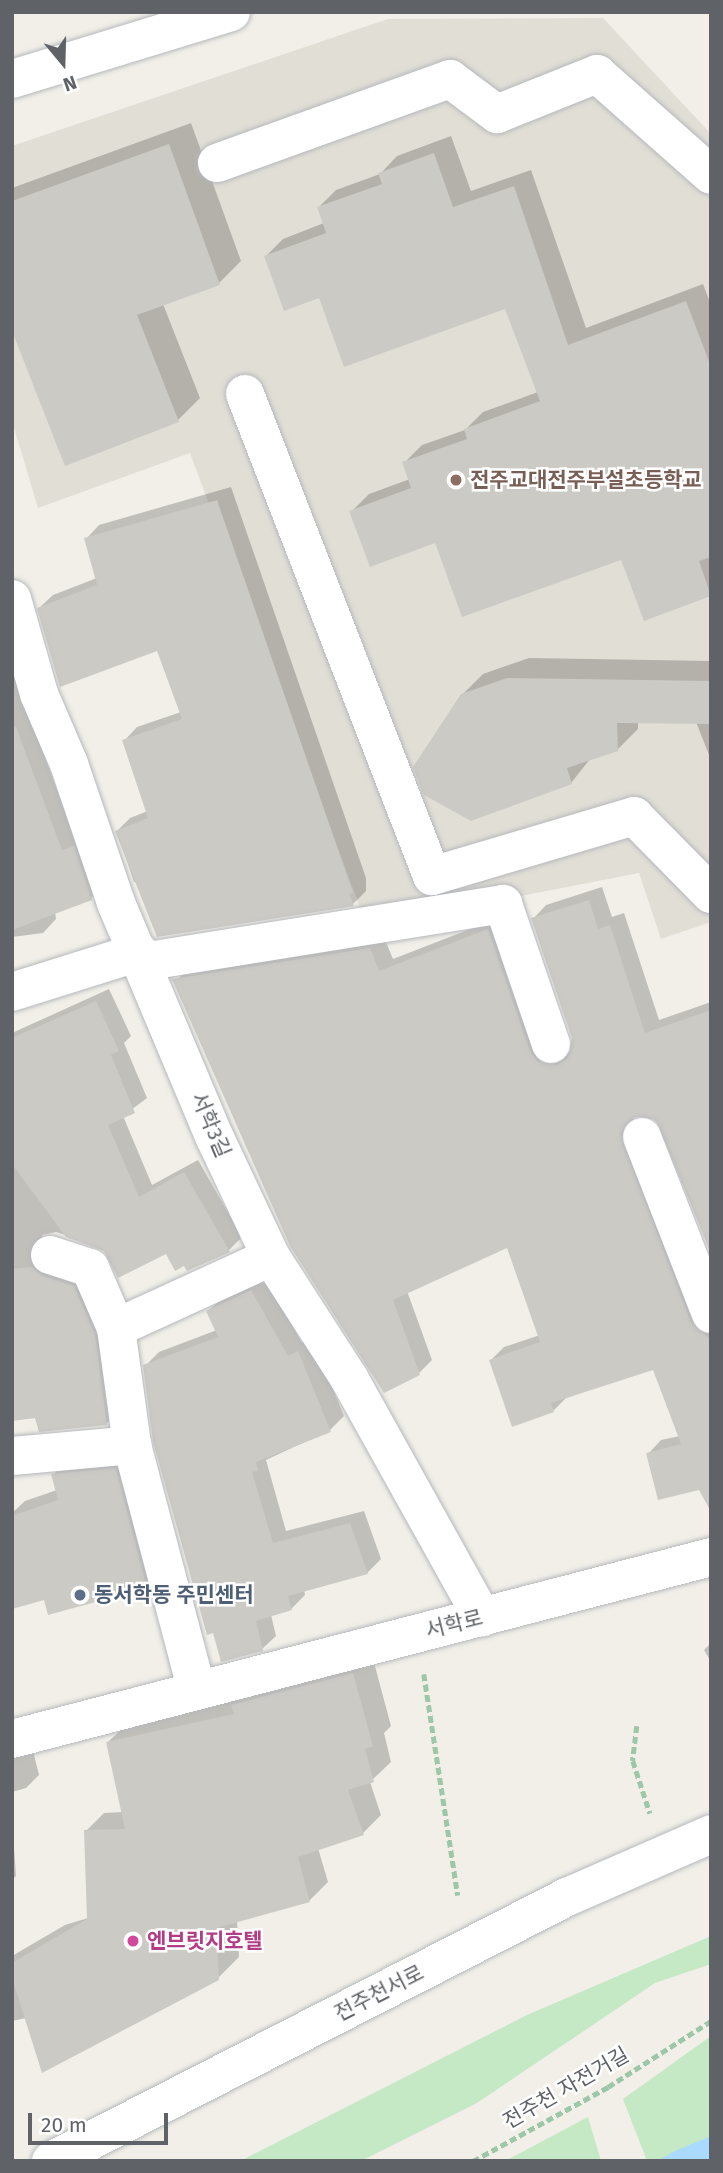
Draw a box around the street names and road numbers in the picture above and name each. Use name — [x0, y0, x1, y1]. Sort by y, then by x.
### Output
street label: 서학3길 — [186, 1089, 236, 1161]
street label: 서학로 — [423, 1605, 485, 1643]
street label: 전주천서로 — [330, 1960, 428, 2026]
street label: 전주천 자전거길 — [499, 2042, 633, 2134]

